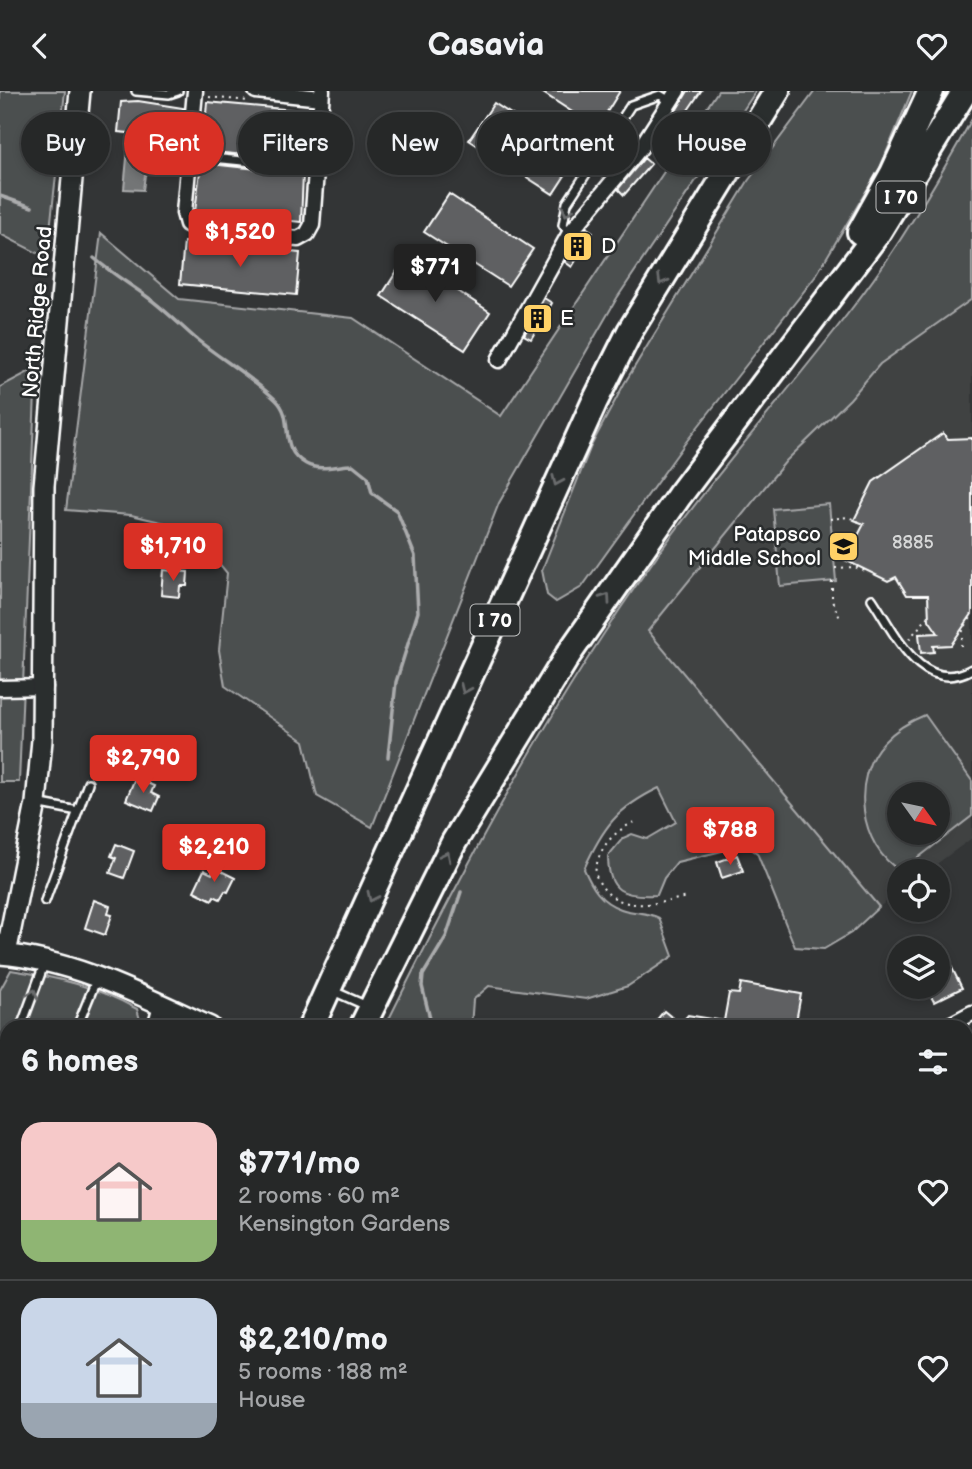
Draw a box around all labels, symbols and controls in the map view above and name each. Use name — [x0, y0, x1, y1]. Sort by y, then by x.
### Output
text: Casavia — [428, 26, 544, 65]
icon: back — [21, 27, 59, 65]
icon: heart — [913, 27, 951, 65]
chip: Buy — [21, 112, 110, 175]
chip: Rent — [124, 112, 224, 175]
chip: Filters — [238, 112, 353, 175]
chip: New — [367, 112, 463, 175]
chip: Apartment — [477, 112, 638, 175]
chip: House — [652, 112, 771, 175]
road number: I 70 — [876, 181, 926, 213]
one-way arrow — [560, 204, 575, 216]
pin: $1,520 — [183, 209, 297, 269]
text: $1,520 — [205, 218, 275, 246]
street label: North Ridge Road — [18, 225, 57, 399]
building icon: D — [561, 229, 595, 263]
place label: D — [601, 234, 616, 259]
pin: $771 — [394, 245, 476, 304]
text: $771 — [410, 253, 460, 281]
one-way arrow — [657, 272, 670, 285]
building icon: E — [520, 301, 554, 335]
place label: E — [560, 306, 574, 331]
one-way arrow — [551, 474, 565, 486]
place label: Patapsco Middle School — [688, 522, 821, 571]
pin: $1,710 — [116, 524, 230, 583]
school or university icon: Patapsco Middle School — [827, 529, 861, 563]
text: $1,710 — [140, 532, 206, 560]
house number: 8885 — [892, 532, 934, 553]
one-way arrow — [598, 593, 610, 606]
road number: I 70 — [470, 605, 520, 635]
one-way arrow — [459, 682, 473, 695]
pin: $2,790 — [86, 735, 200, 795]
text: $2,790 — [106, 744, 180, 772]
north arrow — [887, 782, 950, 845]
map controls — [887, 782, 950, 999]
pin: $788 — [689, 807, 771, 867]
text: $788 — [702, 816, 758, 844]
pin: $2,210 — [157, 825, 271, 884]
text: $2,210 — [178, 833, 250, 861]
one-way arrow — [438, 851, 452, 863]
button: locate — [887, 859, 950, 922]
one-way arrow — [366, 890, 380, 902]
button: layers — [887, 936, 950, 999]
one-way arrow — [25, 989, 39, 1001]
icon: filters — [914, 1043, 952, 1081]
text: 6 homes — [21, 1044, 138, 1080]
text: $771/mo — [238, 1146, 360, 1182]
icon: home — [77, 1150, 161, 1234]
icon: heart — [914, 1173, 952, 1211]
text: 2 rooms · 60 m² — [238, 1182, 400, 1210]
text: Kensington Gardens — [238, 1210, 450, 1238]
text: $2,210/mo — [238, 1322, 388, 1358]
icon: home — [77, 1326, 161, 1410]
icon: heart — [914, 1349, 952, 1387]
text: 5 rooms · 188 m² — [238, 1358, 408, 1386]
text: House — [238, 1386, 305, 1414]

